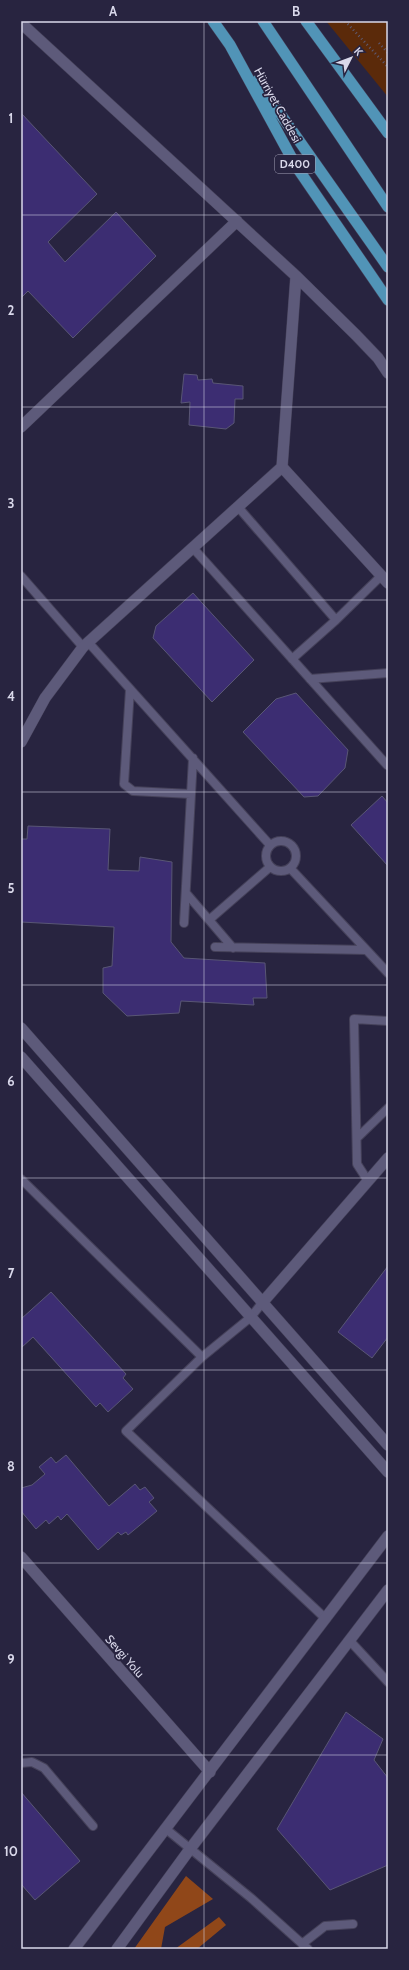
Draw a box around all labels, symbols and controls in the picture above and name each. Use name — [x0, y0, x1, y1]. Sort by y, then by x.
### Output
text: A — [109, 3, 118, 19]
text: B — [292, 3, 300, 19]
north arrow — [331, 38, 371, 78]
text: K — [351, 44, 366, 59]
street label: Hürriyet Caddesi — [251, 65, 305, 145]
text: 1 — [9, 110, 13, 126]
road number: D400 — [275, 155, 315, 173]
text: 2 — [8, 302, 15, 318]
text: 3 — [7, 495, 15, 511]
text: 4 — [7, 688, 15, 704]
text: 5 — [8, 880, 15, 896]
text: 6 — [7, 1073, 15, 1089]
text: 7 — [8, 1265, 15, 1281]
text: 8 — [7, 1458, 15, 1474]
street label: Sevgi Yolu — [102, 1631, 148, 1681]
text: 9 — [7, 1651, 15, 1667]
text: 10 — [4, 1843, 18, 1859]

